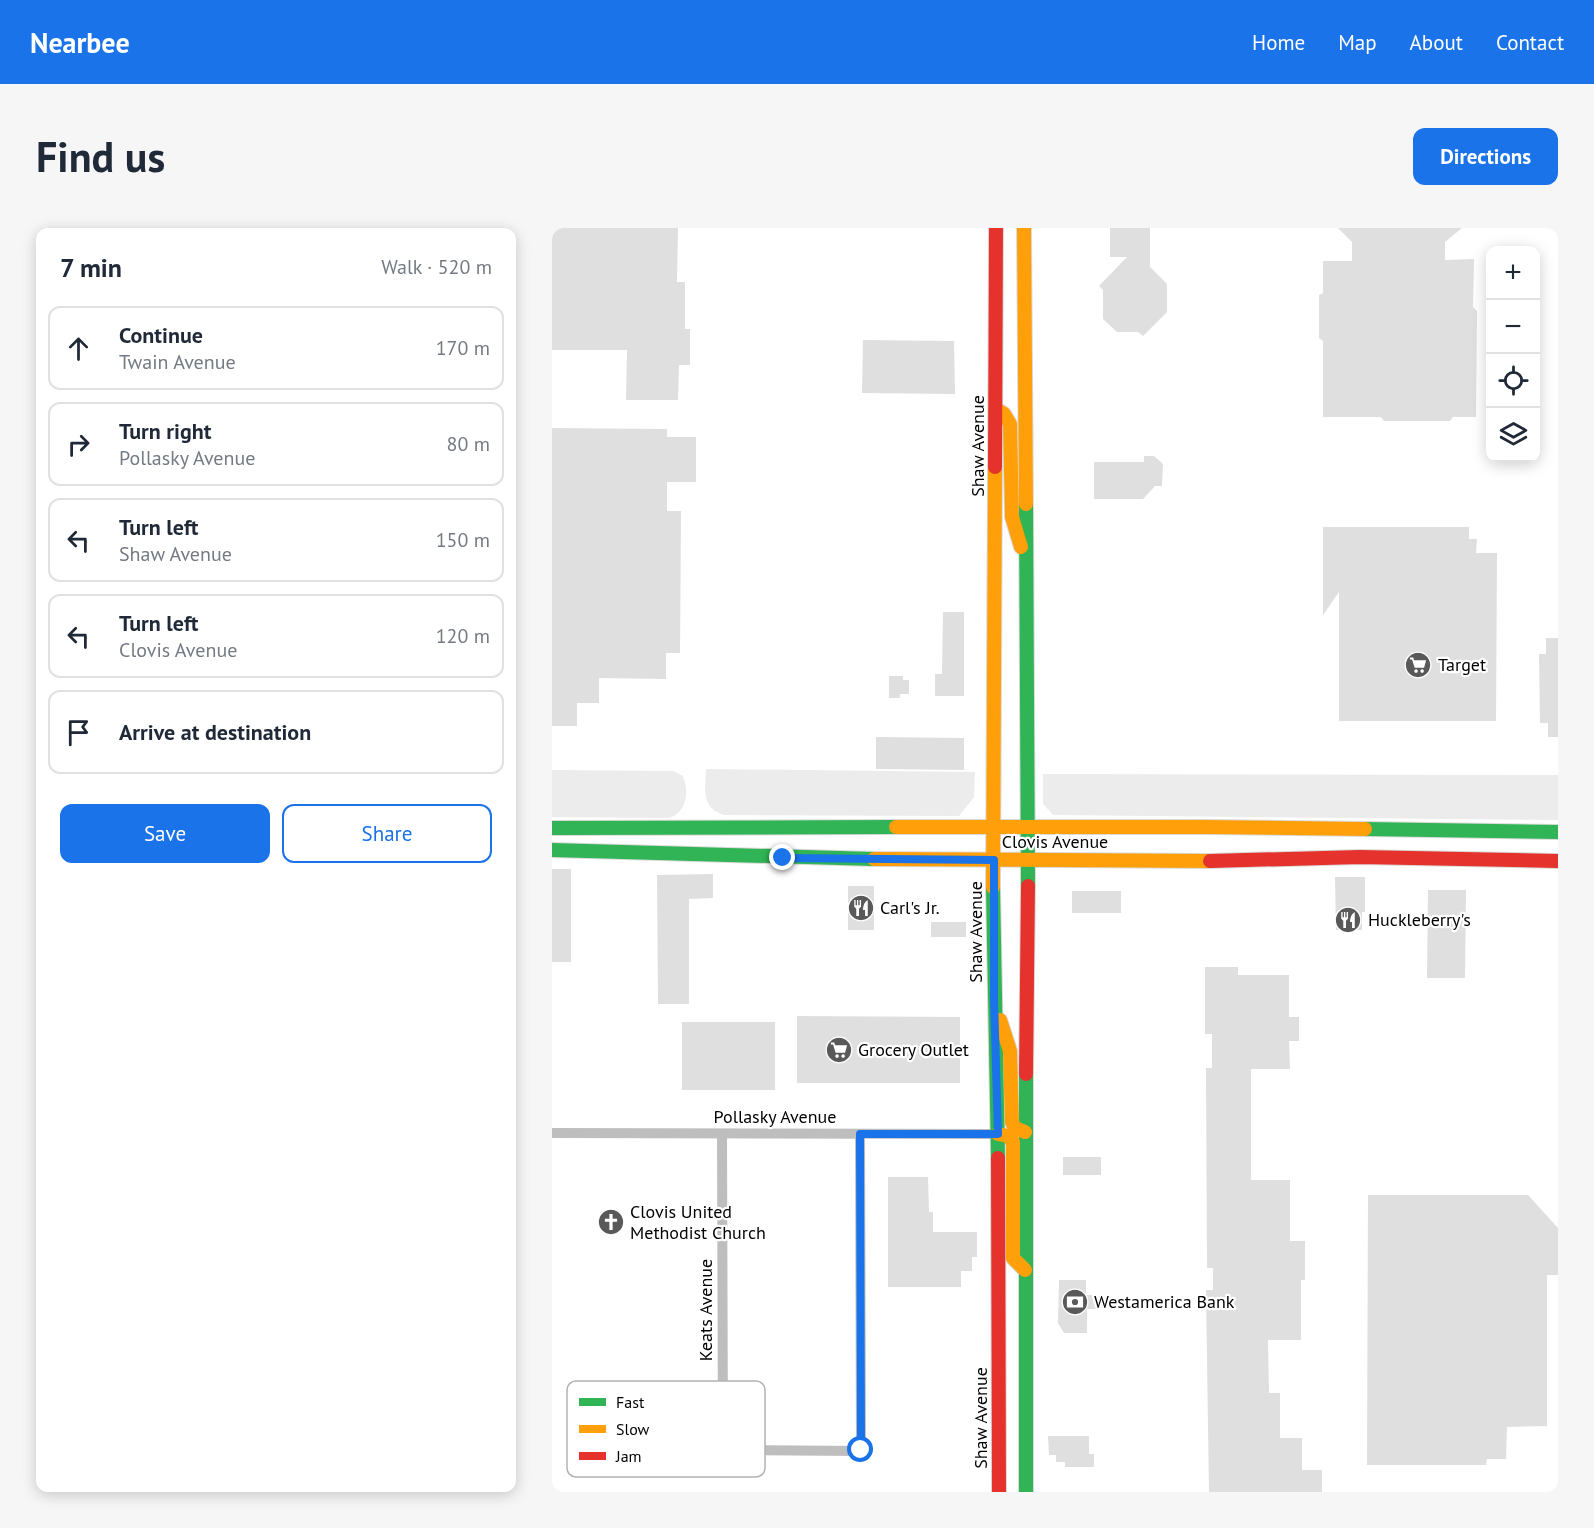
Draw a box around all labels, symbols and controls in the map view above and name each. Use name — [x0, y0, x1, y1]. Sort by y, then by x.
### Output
text: Nearbee — [30, 24, 130, 61]
text: Home — [1252, 29, 1305, 56]
text: Map — [1338, 29, 1377, 56]
text: About — [1410, 29, 1463, 56]
text: Contact — [1496, 29, 1564, 56]
button: Directions — [1413, 128, 1558, 185]
text: Find us — [36, 129, 165, 184]
map controls — [1486, 246, 1540, 462]
button: + — [1486, 246, 1540, 300]
text: 7 min — [60, 251, 122, 284]
text: Walk · 520 m — [381, 254, 492, 280]
button: − — [1486, 300, 1540, 354]
text: Continue — [119, 321, 203, 349]
icon: ahead — [62, 332, 95, 365]
text: 170 m — [436, 335, 490, 361]
text: Twain Avenue — [119, 349, 236, 375]
button: locate — [1486, 354, 1540, 408]
street label: Shaw Avenue — [966, 395, 989, 497]
button: layers — [1486, 408, 1540, 462]
text: Turn right — [119, 417, 211, 445]
icon: right — [62, 428, 95, 461]
text: 80 m — [447, 431, 490, 457]
text: Pollasky Avenue — [119, 445, 255, 471]
text: Turn left — [119, 513, 199, 541]
icon: left — [62, 524, 95, 557]
text: 150 m — [436, 527, 490, 553]
text: Shaw Avenue — [119, 541, 232, 567]
text: Turn left — [119, 609, 199, 637]
icon: left — [62, 620, 95, 653]
text: 120 m — [436, 623, 490, 649]
text: Clovis Avenue — [119, 637, 237, 663]
supermarket icon: Target — [1403, 650, 1433, 680]
place label: Target — [1438, 653, 1486, 676]
icon: arrive — [62, 716, 95, 749]
text: Arrive at destination — [119, 718, 311, 746]
button: Save — [60, 804, 270, 863]
button: Share — [282, 804, 492, 863]
street label: Clovis Avenue — [1002, 830, 1108, 853]
route end — [769, 844, 795, 870]
street label: Shaw Avenue — [964, 881, 987, 983]
restaurant icon: Carl's Jr. — [846, 893, 876, 923]
place label: Carl's Jr. — [880, 896, 940, 919]
restaurant icon: Huckleberry's — [1333, 905, 1363, 935]
place label: Huckleberry's — [1368, 908, 1471, 931]
supermarket icon: Grocery Outlet — [824, 1035, 854, 1065]
place label: Grocery Outlet — [858, 1038, 969, 1061]
street label: Pollasky Avenue — [714, 1105, 836, 1128]
place label: Clovis United Methodist Church — [630, 1200, 766, 1244]
church icon: Clovis United Methodist Church — [596, 1207, 626, 1237]
street label: Keats Avenue — [694, 1259, 717, 1361]
bank icon: Westamerica Bank — [1060, 1287, 1090, 1317]
place label: Westamerica Bank — [1094, 1290, 1235, 1313]
street label: Shaw Avenue — [969, 1367, 992, 1469]
legend — [567, 1381, 765, 1477]
text: Fast — [616, 1392, 645, 1412]
text: Slow — [616, 1419, 650, 1439]
route start — [847, 1436, 873, 1462]
text: Jam — [615, 1446, 642, 1466]

